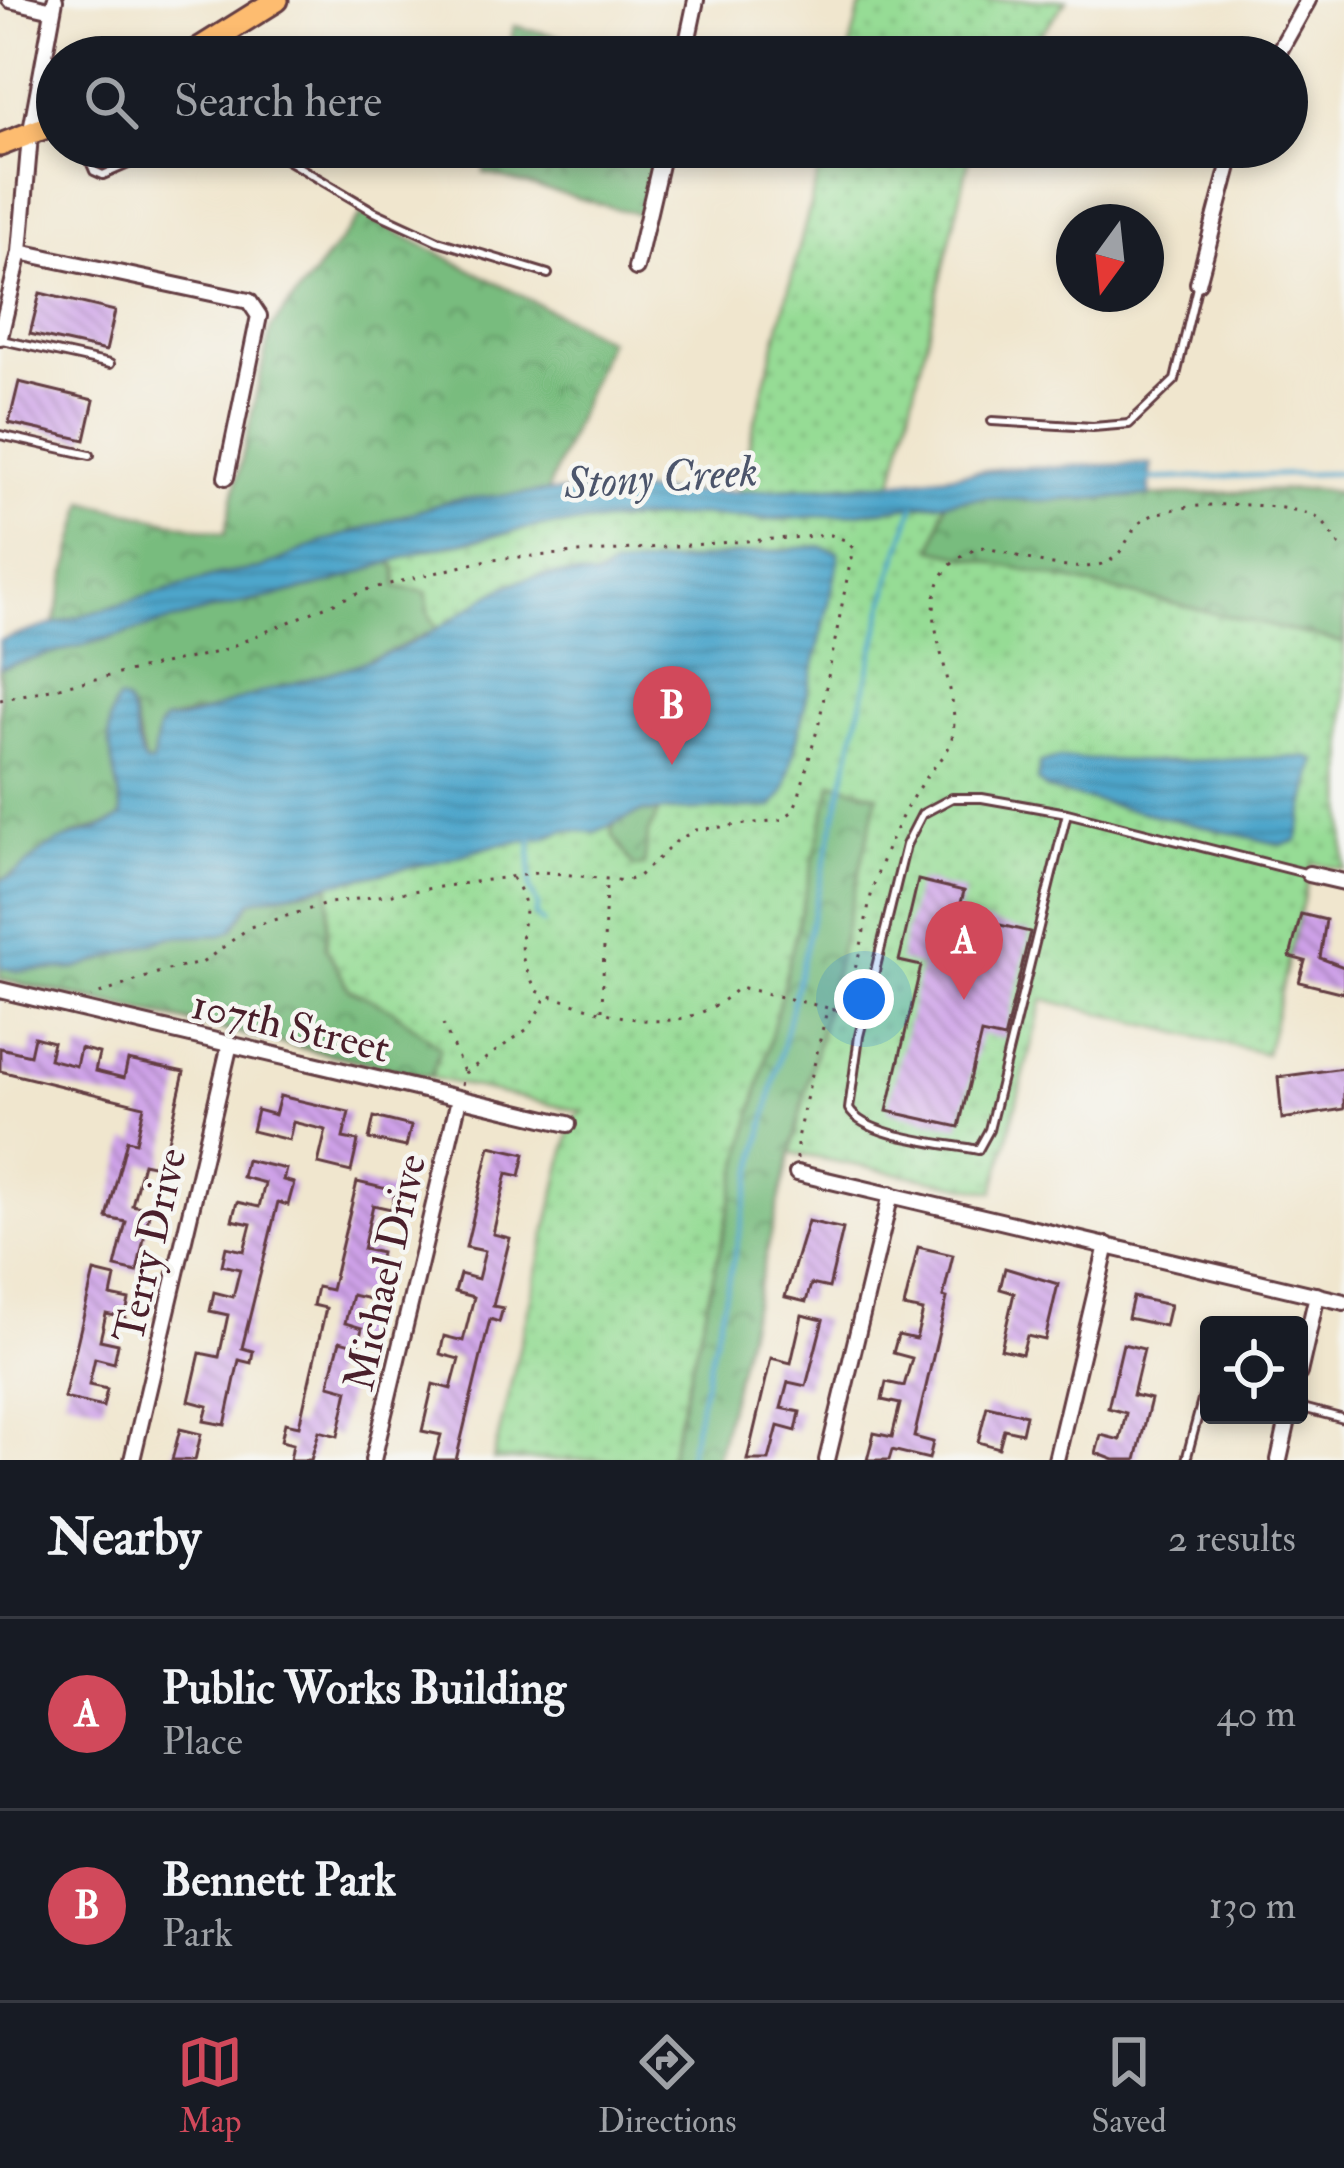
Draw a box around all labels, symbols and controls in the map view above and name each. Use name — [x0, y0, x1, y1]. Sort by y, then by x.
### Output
search box — [36, 36, 1308, 168]
icon: search — [78, 69, 144, 135]
text: Search here — [174, 74, 382, 130]
north arrow — [1056, 204, 1164, 312]
water label: Stony Creek — [561, 443, 760, 513]
pin: B — [633, 666, 711, 765]
pin: A — [925, 901, 1003, 1000]
your location — [834, 969, 894, 1029]
street label: 107th Street — [187, 979, 394, 1075]
street label: Terry Drive — [103, 1143, 199, 1348]
street label: Michael Drive — [333, 1149, 438, 1396]
map controls — [1200, 1316, 1308, 1424]
button: locate — [1200, 1316, 1308, 1424]
text: Nearby — [48, 1506, 201, 1570]
text: 2 results — [1168, 1514, 1296, 1563]
text: Public Works Building — [162, 1661, 566, 1717]
text: A — [75, 1689, 99, 1738]
text: 40 m — [1217, 1689, 1296, 1738]
text: Place — [162, 1717, 243, 1766]
text: Bennett Park — [162, 1853, 396, 1909]
text: B — [74, 1881, 100, 1930]
text: 130 m — [1209, 1881, 1296, 1930]
text: Park — [162, 1909, 233, 1958]
tab: Map — [177, 2029, 243, 2142]
tab: Directions — [598, 2029, 737, 2142]
tab: Saved — [1091, 2029, 1167, 2142]

